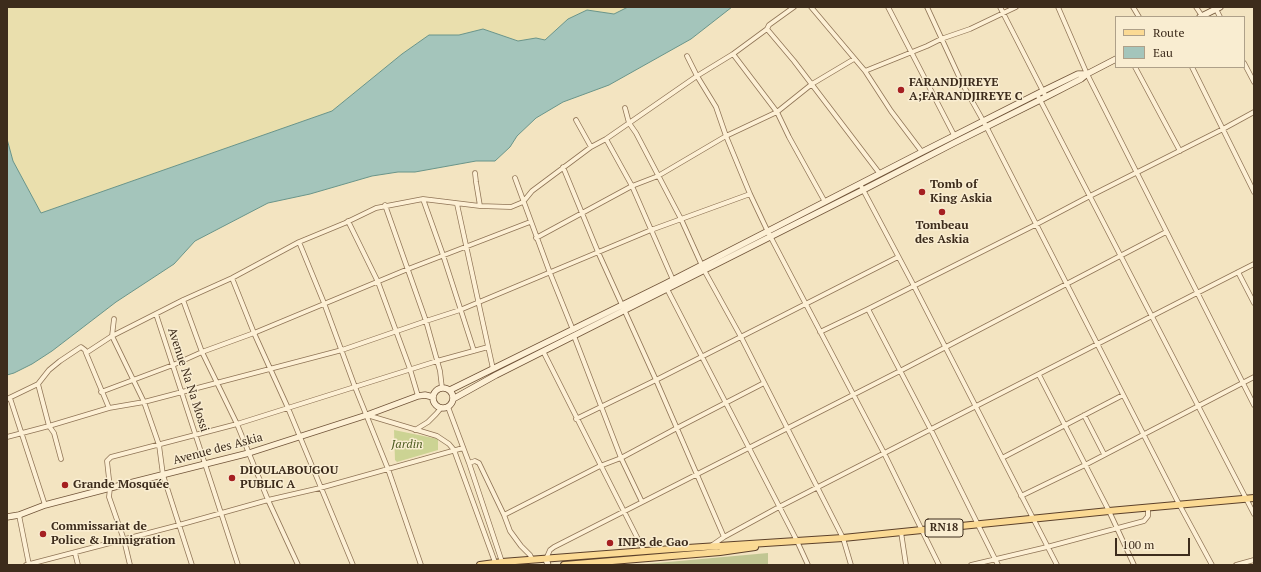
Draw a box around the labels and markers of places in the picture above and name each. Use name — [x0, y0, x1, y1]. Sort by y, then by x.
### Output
place label: FARANDJIREYE A;FARANDJIREYE C — [909, 76, 1023, 104]
marker: FARANDJIREYE A;FARANDJIREYE C — [896, 85, 906, 95]
place label: Tomb of King Askia — [930, 178, 992, 206]
marker: Tomb of King Askia — [917, 187, 927, 197]
marker: Tombeau des Askia — [937, 207, 947, 217]
place label: Tombeau des Askia — [915, 219, 969, 247]
place label: DIOULABOUGOU PUBLIC A — [240, 464, 338, 492]
marker: DIOULABOUGOU PUBLIC A — [227, 473, 237, 483]
place label: Grande Mosquée — [73, 478, 169, 492]
marker: Grande Mosquée — [60, 480, 70, 490]
place label: Commissariat de Police & Immigration — [51, 520, 176, 548]
marker: Commissariat de Police & Immigration — [38, 529, 48, 539]
place label: INPS de Gao — [618, 536, 688, 550]
marker: INPS de Gao — [605, 538, 615, 548]

